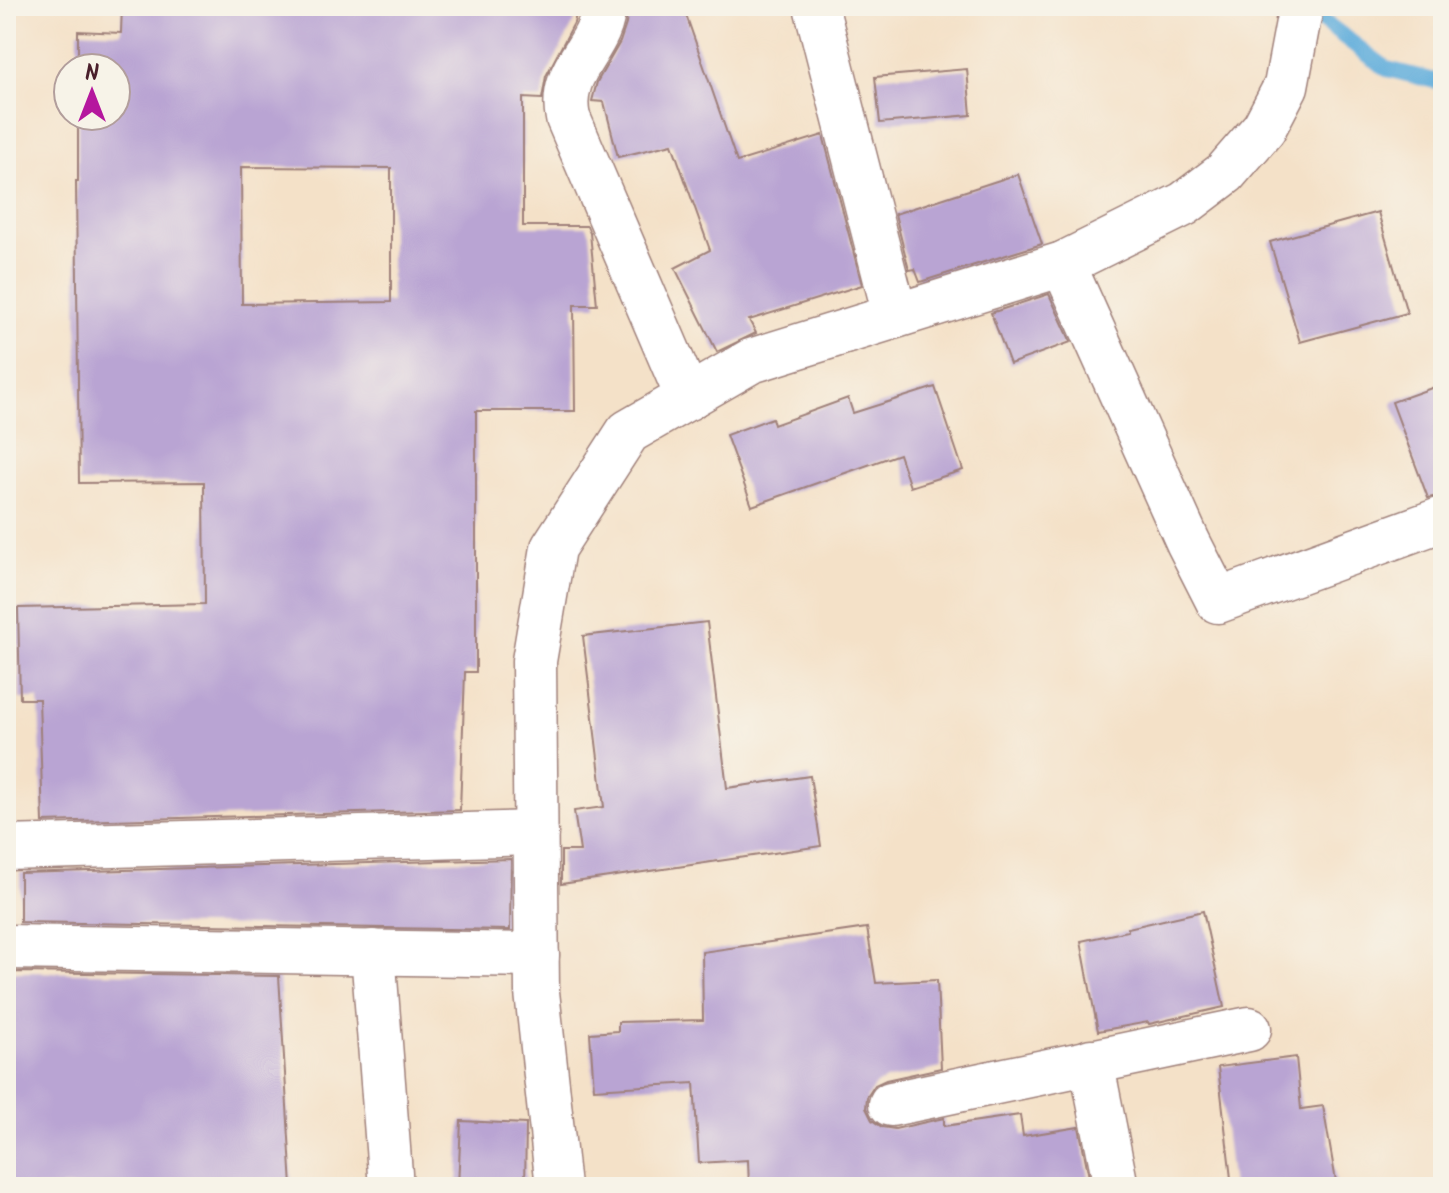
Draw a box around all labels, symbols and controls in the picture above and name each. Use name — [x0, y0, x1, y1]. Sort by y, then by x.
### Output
north arrow — [52, 52, 132, 132]
text: N — [85, 57, 99, 92]

